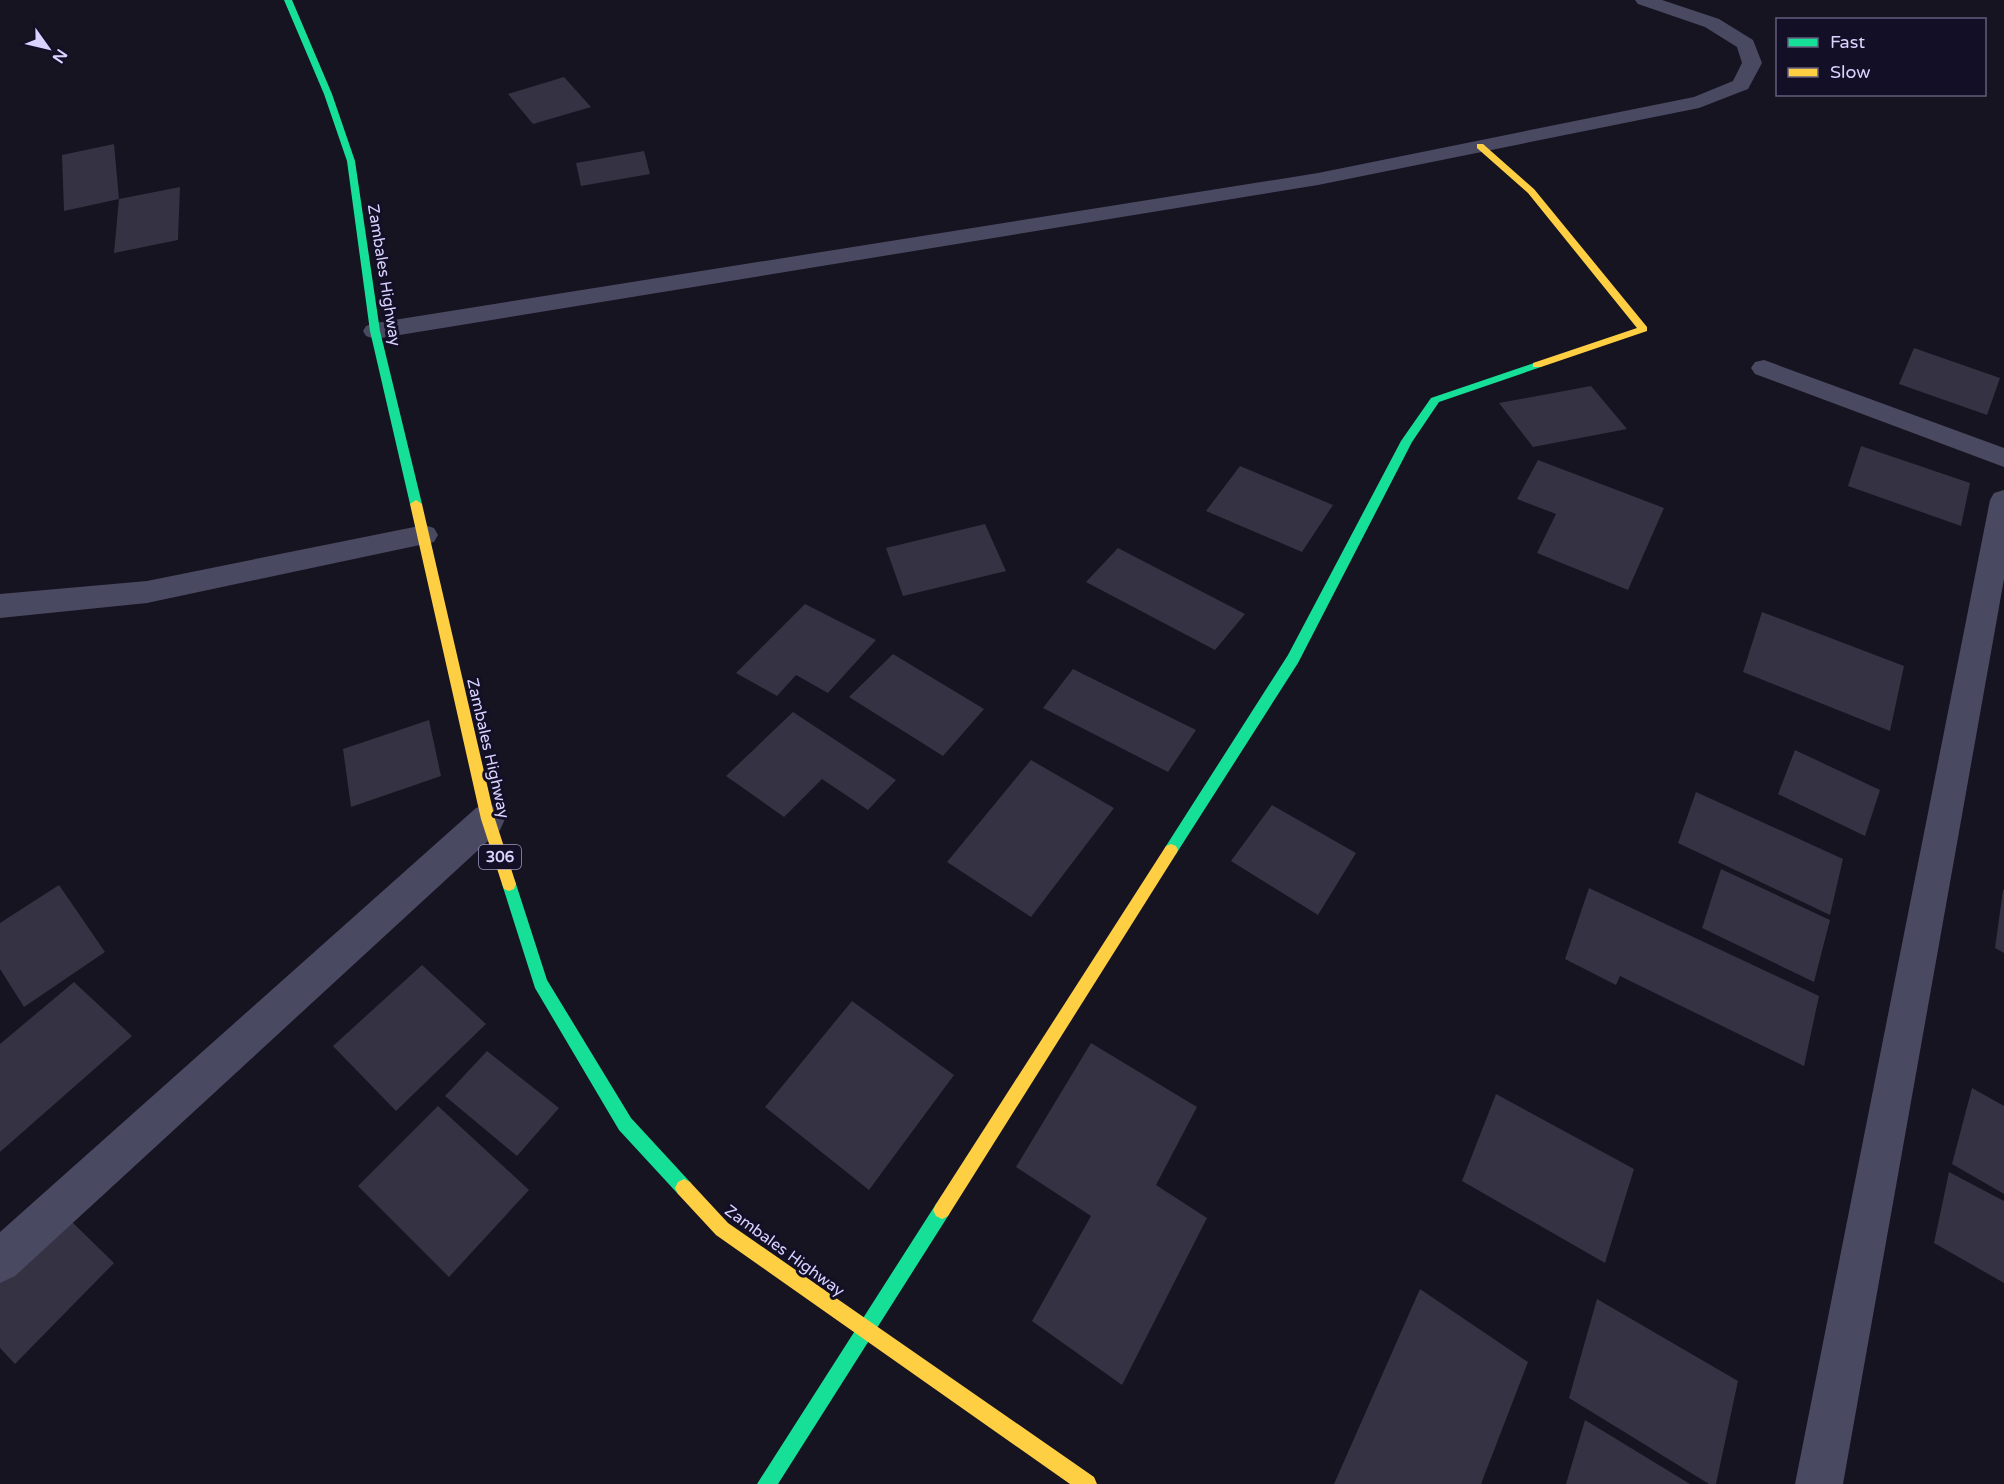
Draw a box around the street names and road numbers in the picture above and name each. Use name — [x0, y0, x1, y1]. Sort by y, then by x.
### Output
street label: Zambales Highway — [363, 203, 405, 348]
street label: Zambales Highway — [462, 676, 514, 821]
road number: 306 — [479, 845, 521, 869]
street label: Zambales Highway — [720, 1201, 849, 1301]

